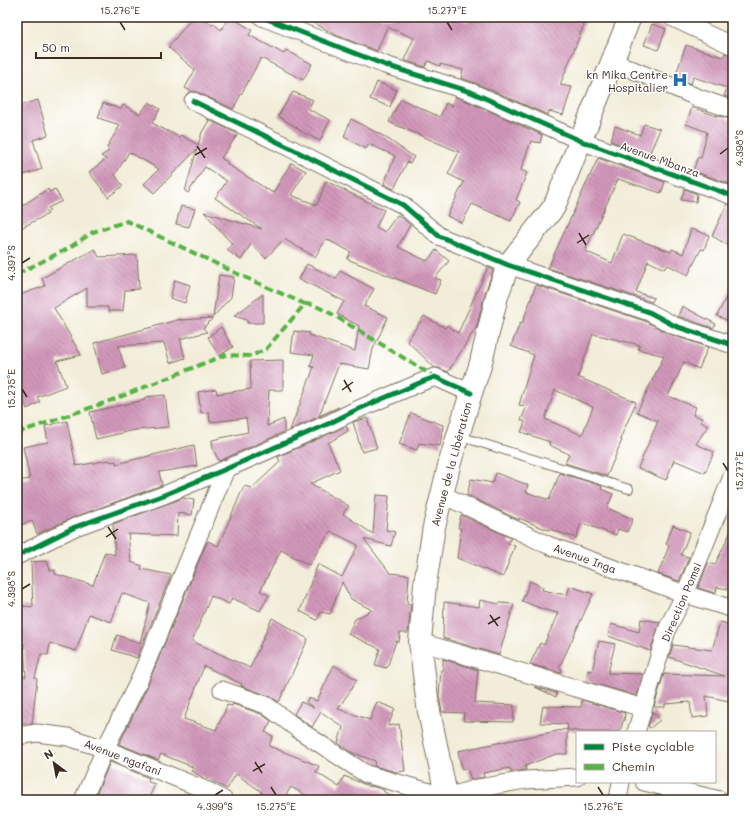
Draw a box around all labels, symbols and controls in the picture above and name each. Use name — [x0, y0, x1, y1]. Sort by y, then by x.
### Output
text: 15.276°E — [100, 3, 140, 17]
text: 15.277°E — [427, 3, 467, 17]
scale bar — [36, 34, 161, 60]
text: 50 m — [42, 39, 70, 55]
place label: kn Mika Centre Hospitalier — [586, 67, 668, 95]
hospital icon: kn Mika Centre Hospitalier — [671, 71, 689, 89]
text: 4.398°S — [732, 130, 746, 166]
street label: Avenue Mbanza — [618, 138, 702, 180]
text: 4.397°S — [4, 245, 18, 281]
text: 15.275°E — [4, 369, 18, 409]
street label: Avenue de la Libération — [427, 400, 475, 528]
text: 15.277°E — [732, 451, 746, 491]
street label: Avenue Inga — [552, 540, 619, 576]
street label: Direction Pomsi — [658, 560, 704, 644]
text: 4.398°S — [4, 571, 18, 607]
legend — [576, 731, 716, 783]
street label: Avenue ngafani — [82, 735, 164, 779]
text: Piste cyclable — [612, 738, 694, 754]
north arrow — [34, 743, 74, 783]
text: N — [41, 746, 56, 763]
text: Chemin — [612, 758, 655, 774]
text: 4.399°S — [197, 799, 233, 813]
text: 15.275°E — [256, 799, 296, 813]
text: 15.276°E — [583, 799, 623, 813]

